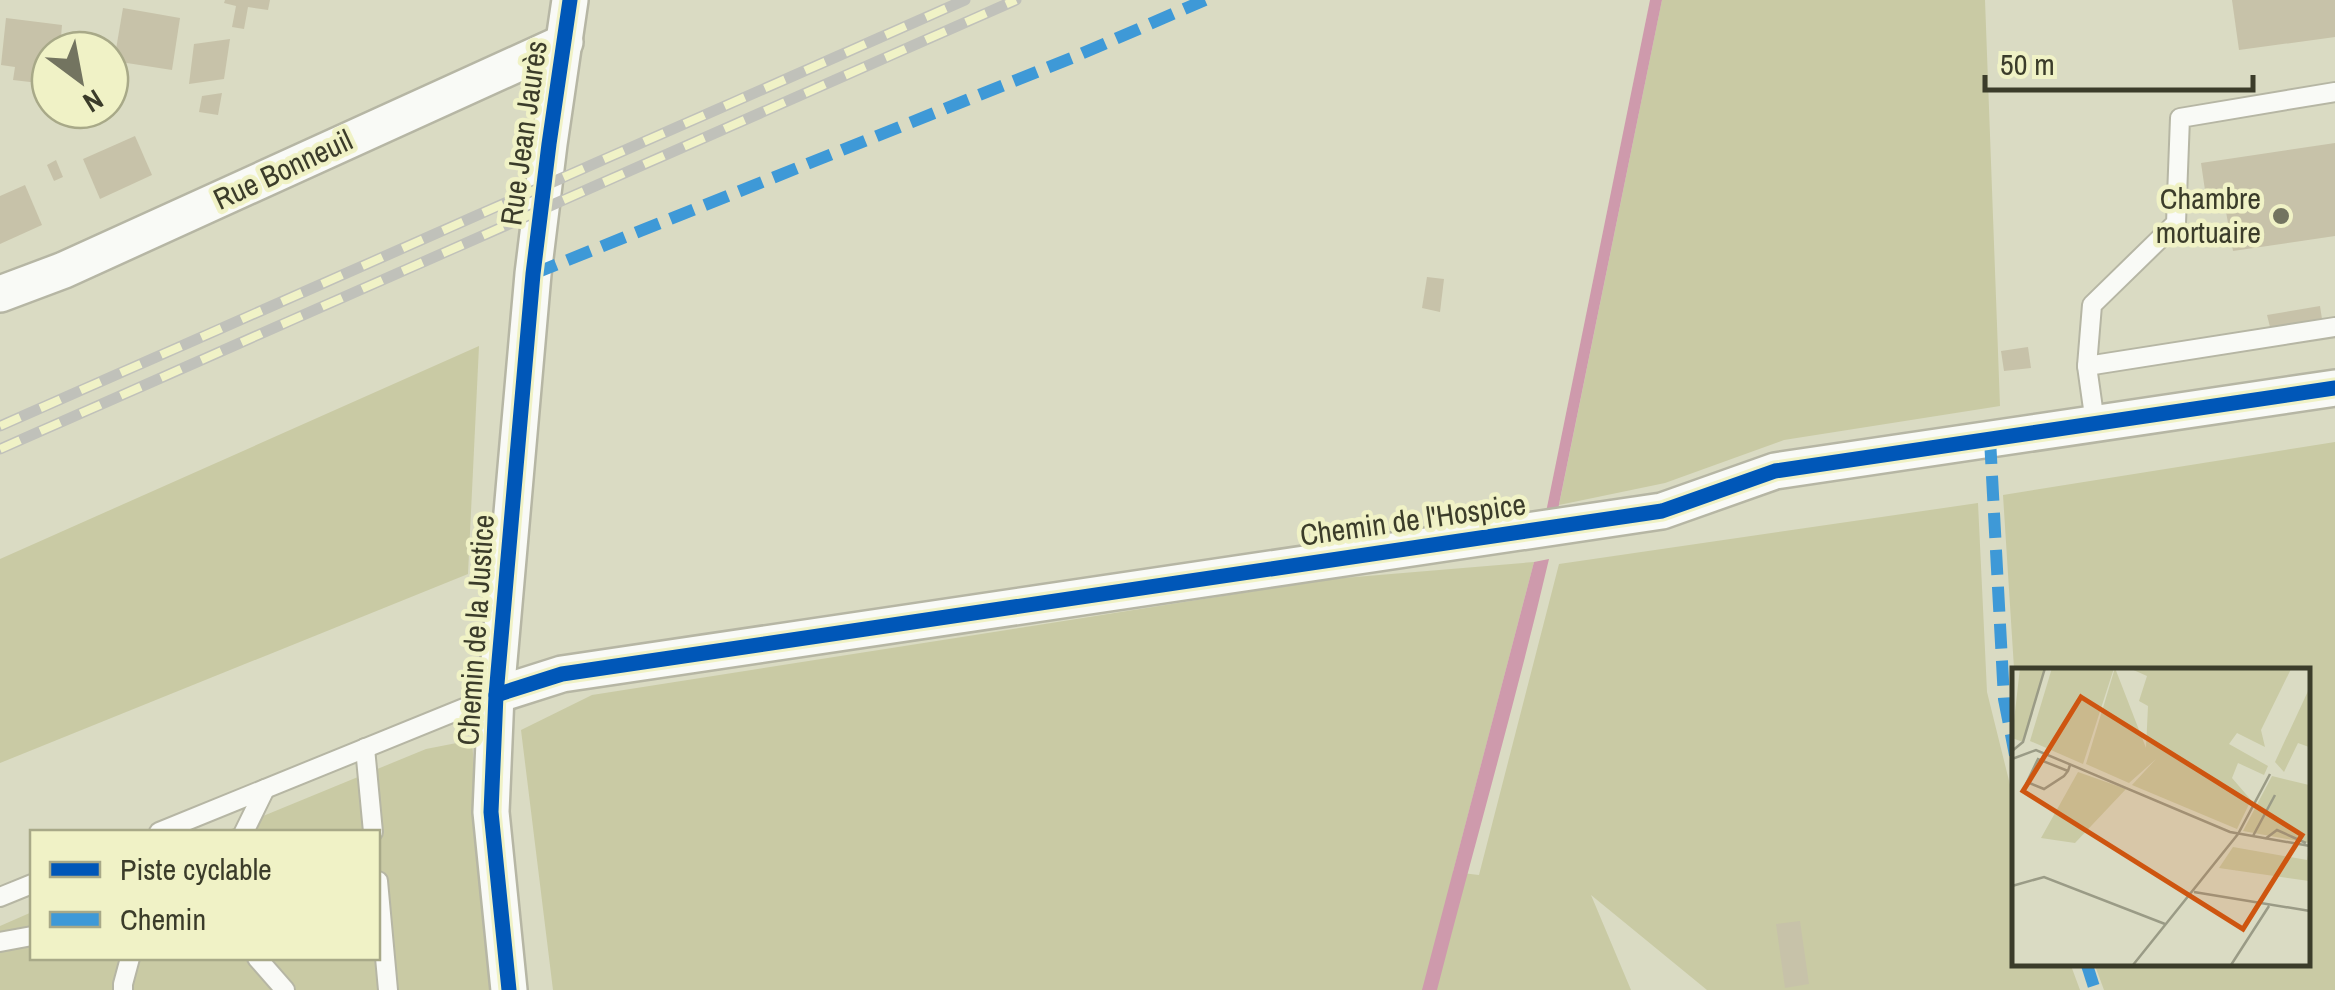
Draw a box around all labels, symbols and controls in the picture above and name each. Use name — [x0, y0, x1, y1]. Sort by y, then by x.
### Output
north arrow — [30, 30, 130, 130]
scale bar — [1985, 30, 2252, 92]
street label: Rue Jean Jaurès — [490, 38, 556, 228]
text: 50 m — [2000, 44, 2055, 84]
text: N — [76, 81, 110, 122]
street label: Rue Bonneuil — [207, 119, 359, 219]
place label: Chambre mortuaire — [2156, 178, 2261, 252]
marker: Chambre mortuaire — [2270, 205, 2292, 227]
street label: Chemin de l'Hospice — [1297, 483, 1528, 555]
street label: Chemin de la Justice — [447, 513, 503, 747]
inset map — [2012, 668, 2310, 965]
legend — [30, 830, 380, 960]
text: Piste cyclable — [120, 849, 272, 889]
text: Chemin — [120, 899, 206, 939]

